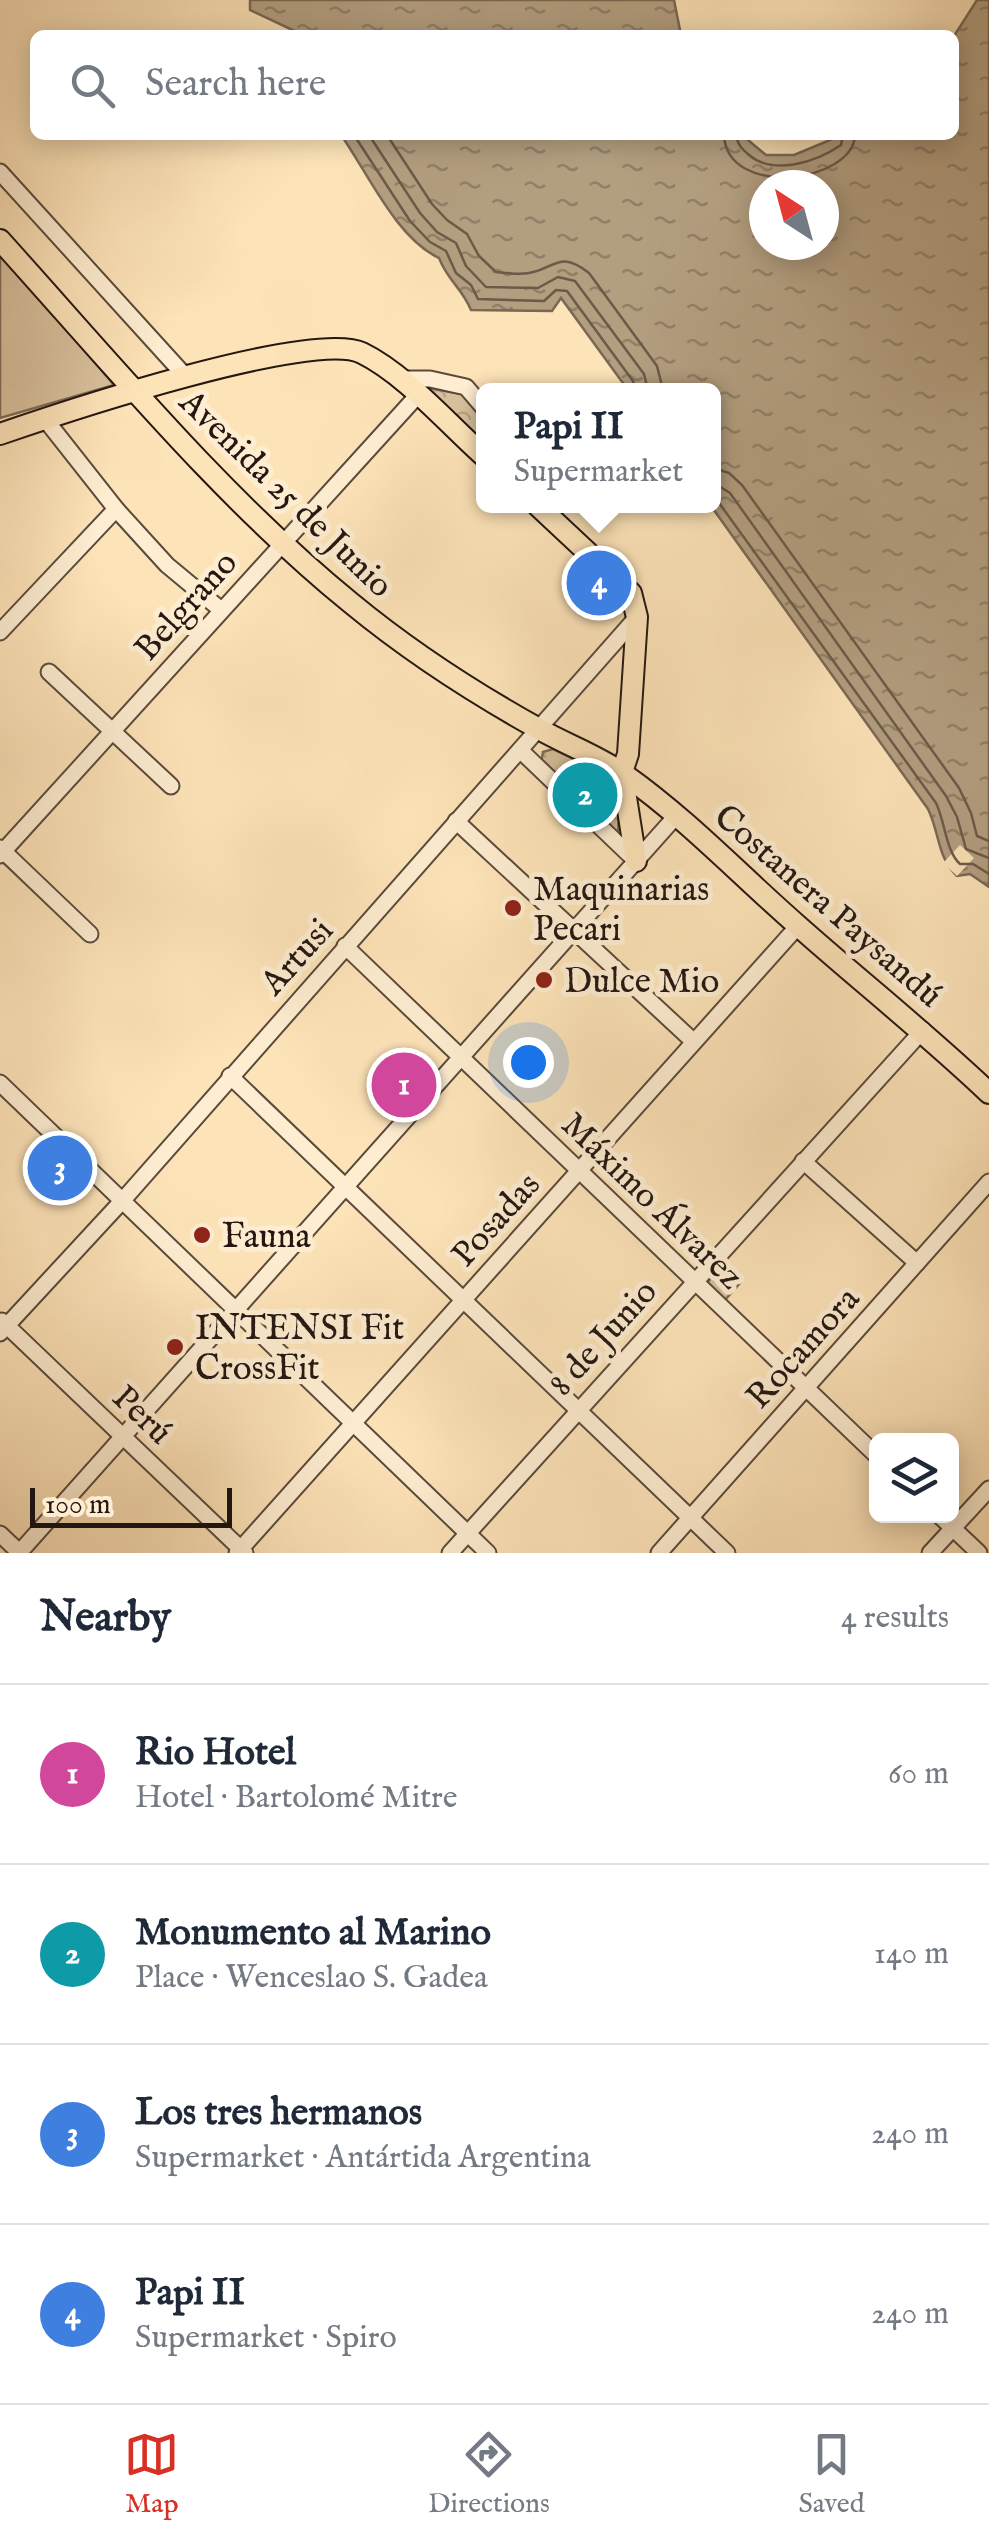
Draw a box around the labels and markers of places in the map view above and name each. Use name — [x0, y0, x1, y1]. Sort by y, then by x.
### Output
pin: 4 — [566, 546, 632, 620]
pin: 2 — [552, 758, 618, 832]
place label: Maquinarias Pecari — [533, 868, 709, 953]
marker: Maquinarias Pecari — [502, 897, 524, 919]
place label: Dulce Mio — [564, 960, 719, 1005]
marker: Dulce Mio — [533, 969, 555, 991]
pin: 1 — [372, 1048, 436, 1122]
pin: 3 — [28, 1130, 92, 1206]
place label: Fauna — [222, 1215, 312, 1260]
marker: Fauna — [191, 1224, 213, 1246]
place label: INTENSI Fit CrossFit — [195, 1307, 404, 1392]
marker: INTENSI Fit CrossFit — [164, 1336, 186, 1358]

